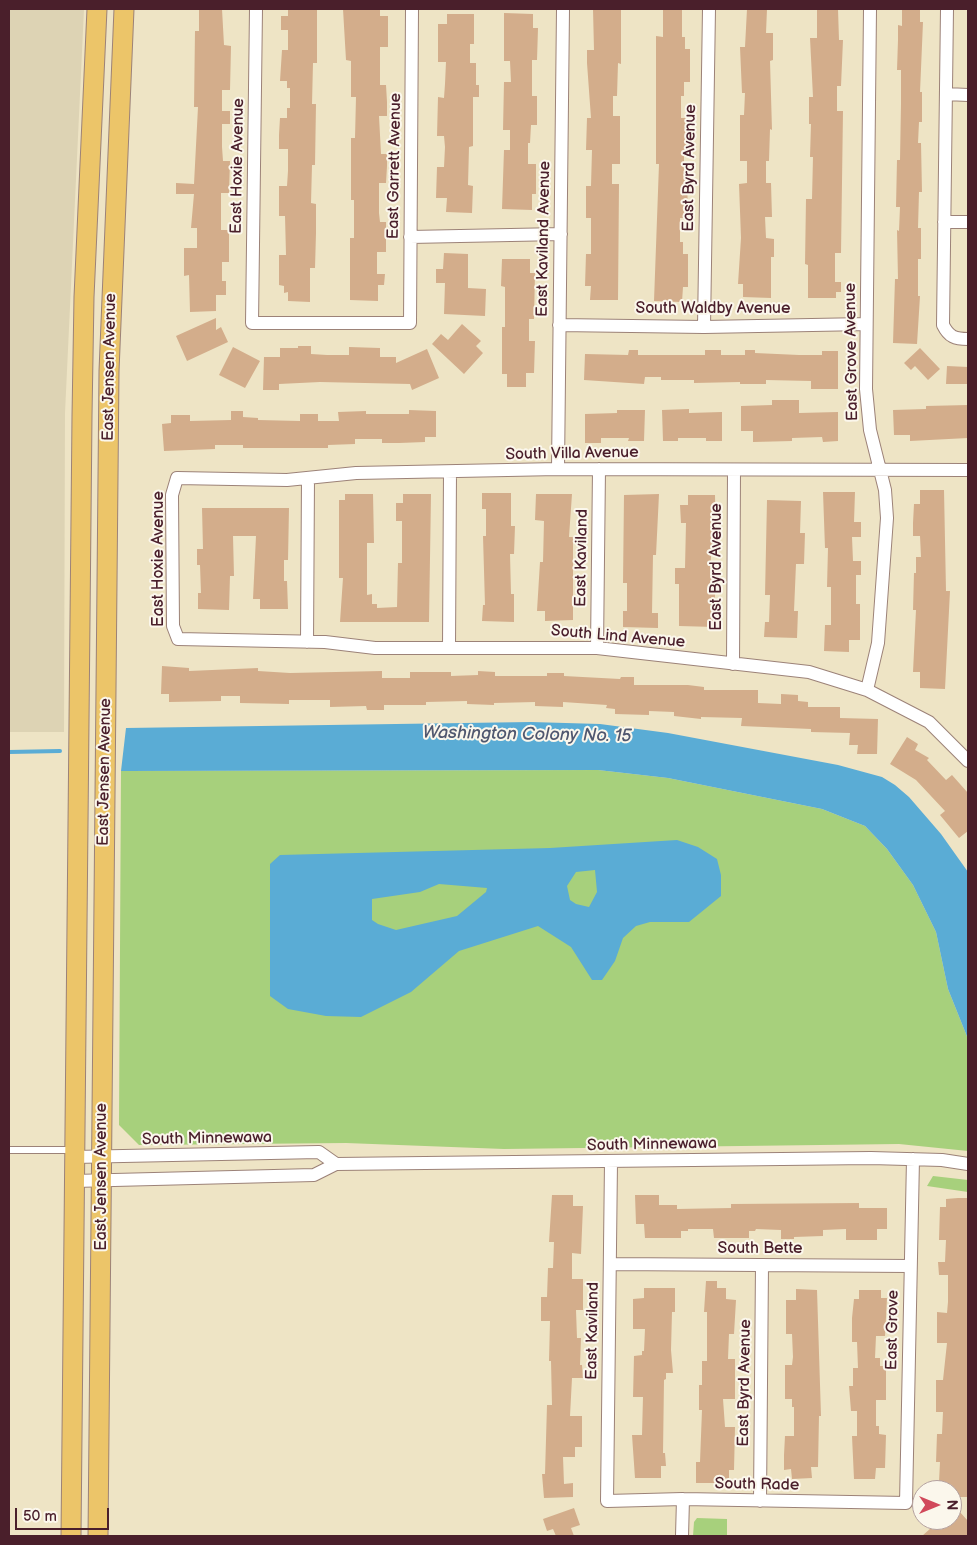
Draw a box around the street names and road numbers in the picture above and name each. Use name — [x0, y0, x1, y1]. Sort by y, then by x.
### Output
street label: East Garrett Avenue — [384, 93, 406, 239]
street label: East Hoxie Avenue — [227, 98, 249, 234]
street label: East Byrd Avenue — [679, 104, 701, 232]
street label: East Kaviland Avenue — [533, 161, 555, 317]
street label: East Grove Avenue — [841, 283, 863, 421]
street label: East Jensen Avenue — [99, 293, 121, 441]
street label: South Waldby Avenue — [635, 299, 791, 319]
street label: South Villa Avenue — [505, 443, 639, 465]
street label: East Hoxie Avenue — [149, 491, 169, 627]
street label: East Byrd Avenue — [707, 503, 727, 631]
street label: East Kaviland — [572, 509, 592, 607]
street label: South Lind Avenue — [550, 622, 686, 652]
street label: East Jensen Avenue — [94, 698, 116, 846]
street label: East Jensen Avenue — [92, 1103, 112, 1251]
street label: South Minnewawa — [142, 1128, 272, 1150]
street label: South Minnewawa — [587, 1134, 717, 1156]
street label: South Bette — [718, 1239, 802, 1259]
street label: East Kaviland — [583, 1282, 603, 1380]
street label: East Grove — [883, 1290, 903, 1370]
street label: East Byrd Avenue — [734, 1319, 756, 1447]
street label: South Rade — [714, 1475, 800, 1495]

